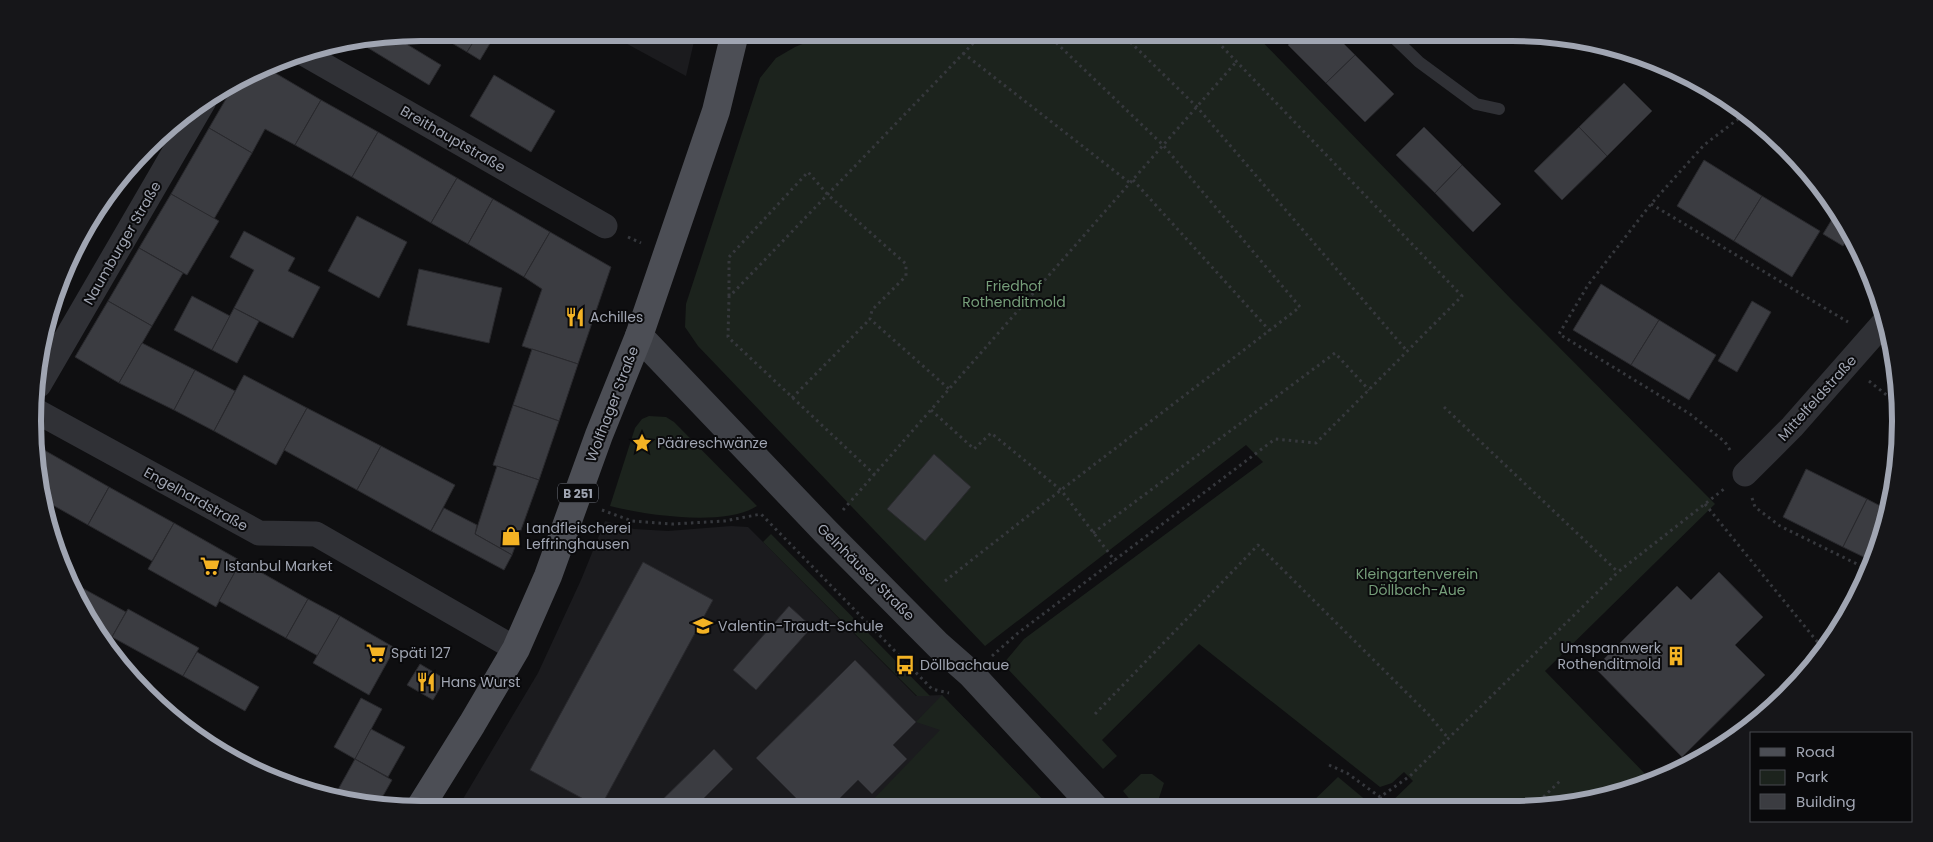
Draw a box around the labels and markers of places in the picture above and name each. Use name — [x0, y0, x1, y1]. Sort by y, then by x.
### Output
restaurant icon: Achilles — [564, 306, 586, 328]
place label: Achilles — [590, 307, 643, 327]
place icon: Pääreschwänze — [631, 432, 653, 454]
place label: Pääreschwänze — [657, 433, 768, 453]
place label: Landfleischerei Leffringhausen — [526, 518, 631, 554]
shop icon: Landfleischerei Leffringhausen — [500, 525, 522, 547]
supermarket icon: Istanbul Market — [199, 555, 221, 577]
place label: Istanbul Market — [225, 556, 333, 576]
school or university icon: Valentin-Traudt-Schule — [692, 615, 714, 637]
place label: Valentin-Traudt-Schule — [718, 616, 884, 636]
place label: Umspannwerk Rothenditmold — [1558, 638, 1662, 674]
supermarket icon: Späti 127 — [365, 642, 387, 664]
place label: Späti 127 — [391, 643, 451, 663]
building icon: Umspannwerk Rothenditmold — [1665, 645, 1687, 667]
bus stop icon: Döllbachaue — [894, 654, 916, 676]
place label: Döllbachaue — [920, 655, 1010, 675]
restaurant icon: Hans Wurst — [415, 671, 437, 693]
place label: Hans Wurst — [441, 672, 520, 692]

